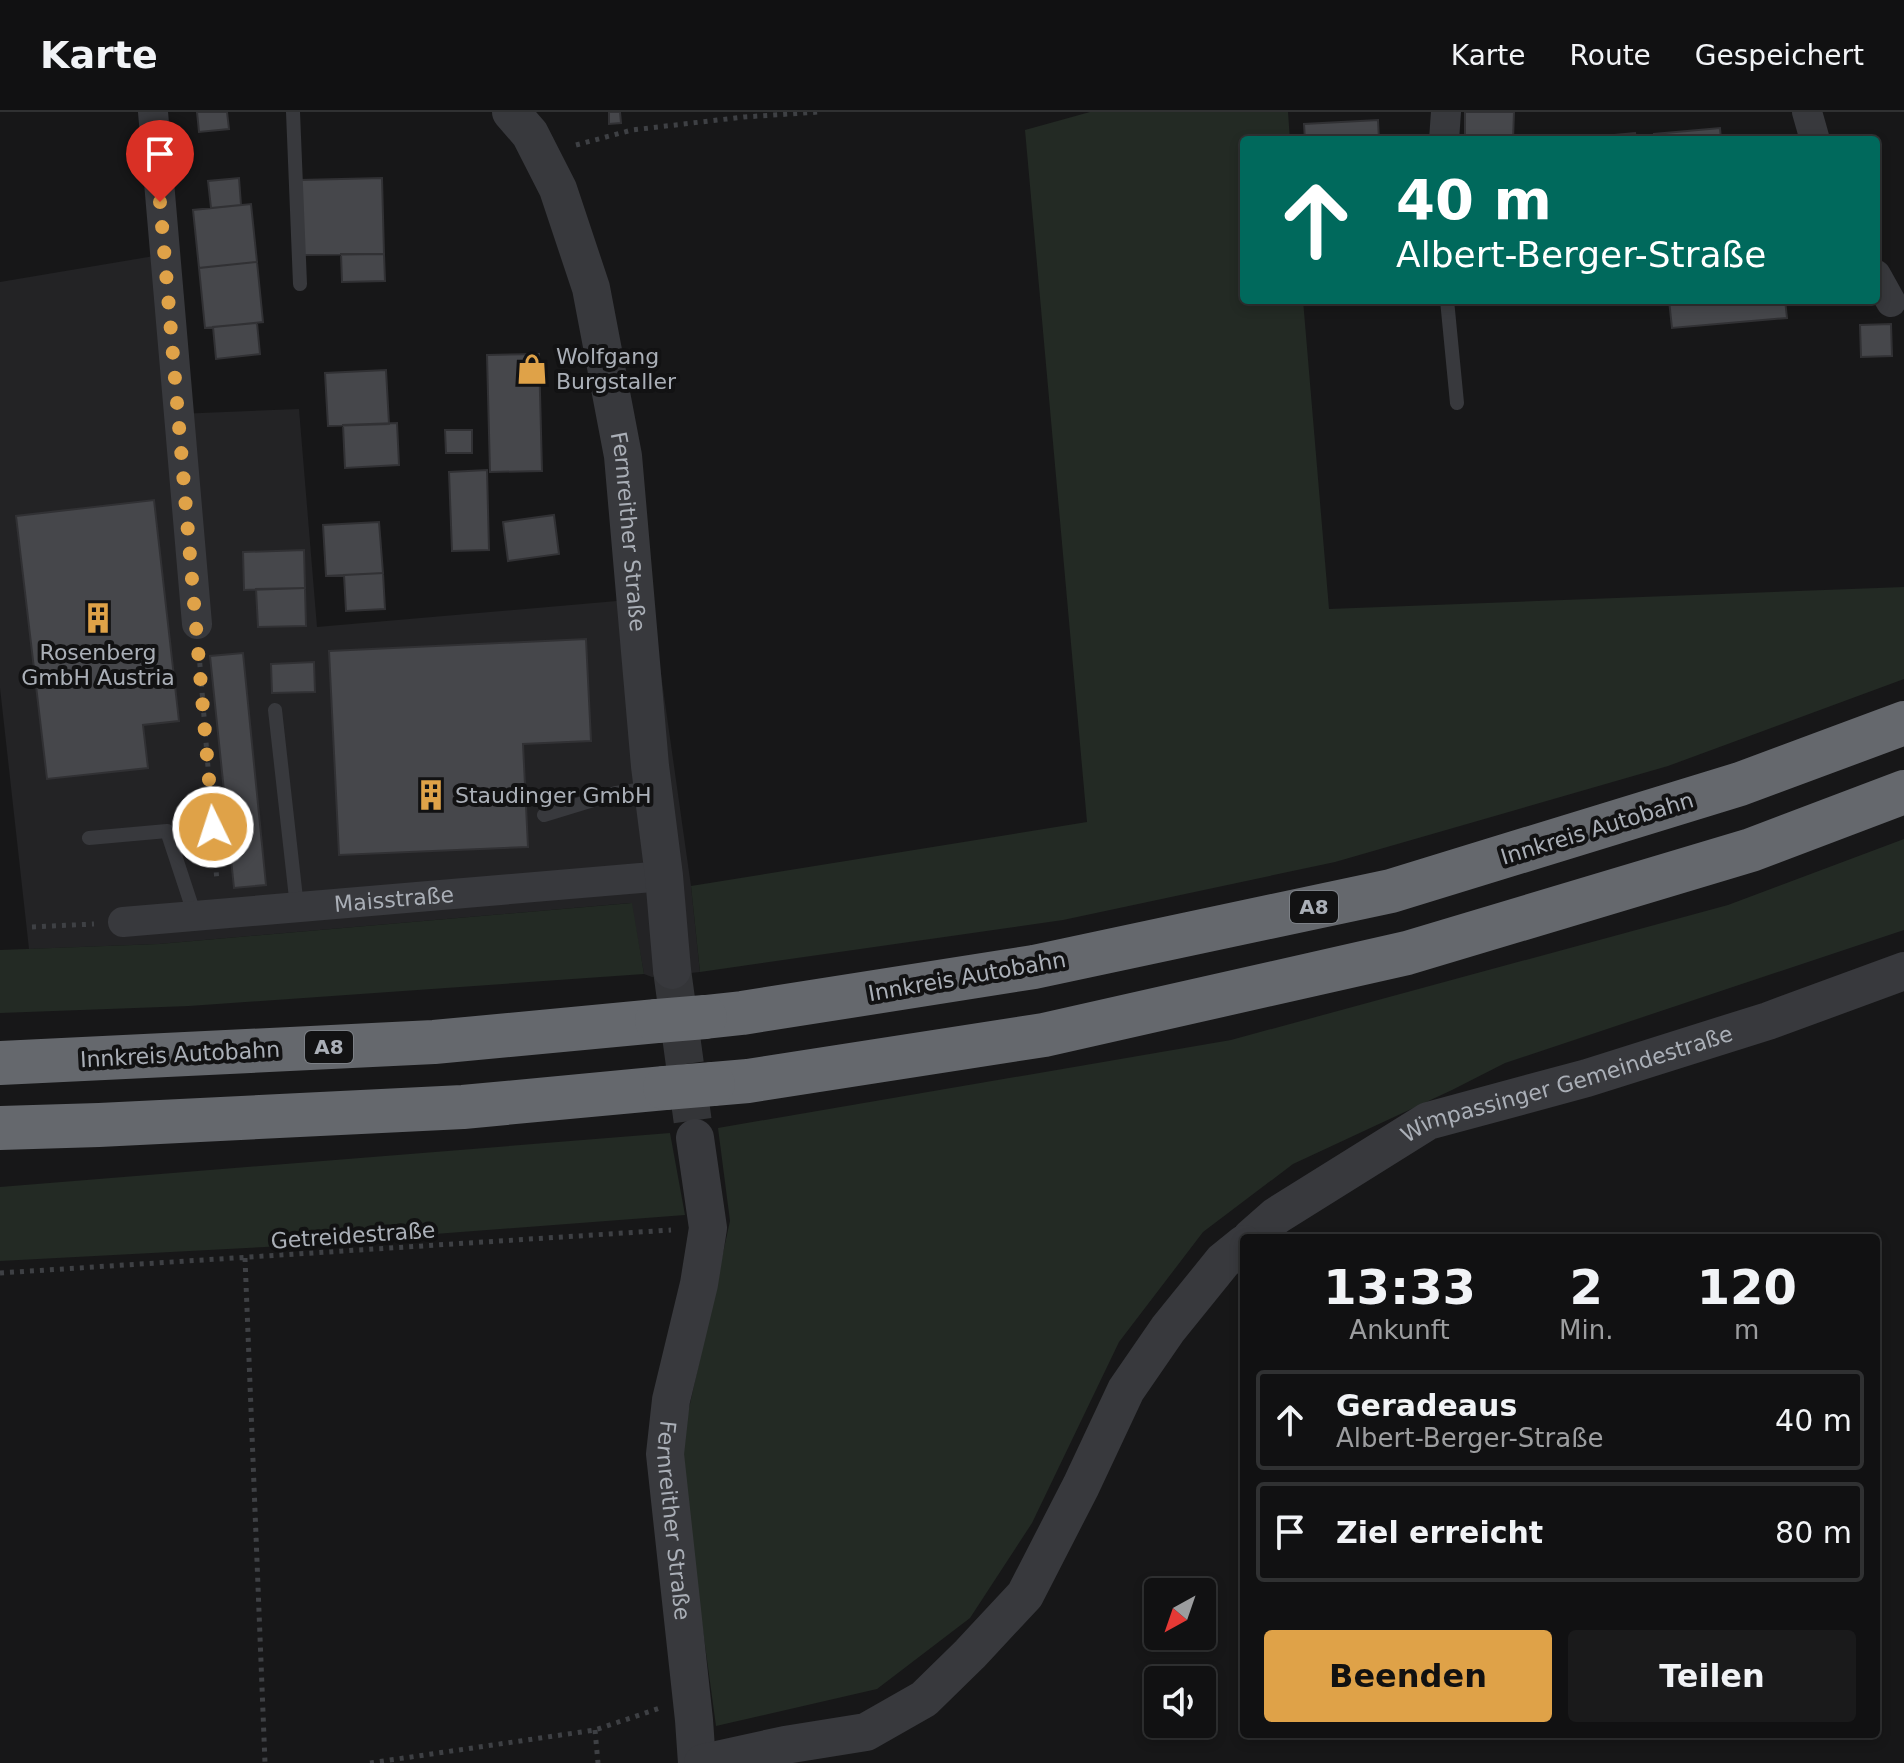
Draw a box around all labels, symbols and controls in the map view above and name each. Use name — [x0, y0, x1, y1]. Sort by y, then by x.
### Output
text: Karte — [40, 33, 158, 77]
text: Karte — [1451, 39, 1526, 72]
text: Route — [1570, 39, 1651, 72]
text: Gespeichert — [1695, 39, 1864, 72]
pin — [126, 120, 194, 202]
icon: arrive — [138, 132, 182, 176]
text: 40 m — [1396, 167, 1552, 232]
icon: ahead — [1264, 168, 1368, 272]
text: Albert-Berger-Straße — [1396, 234, 1766, 275]
place label: Wolfgang Burgstaller — [556, 344, 677, 394]
shop icon: Wolfgang Burgstaller — [515, 352, 549, 386]
street label: Fernreither Straße — [606, 430, 650, 633]
building icon: Rosenberg GmbH Austria — [81, 601, 115, 635]
place label: Rosenberg GmbH Austria — [21, 640, 175, 690]
building icon: Staudinger GmbH — [414, 778, 448, 812]
place label: Staudinger GmbH — [455, 783, 652, 808]
position arrow — [171, 785, 255, 869]
street label: Innkreis Autobahn — [1498, 787, 1697, 870]
street label: Maisstraße — [333, 882, 455, 917]
road number: A8 — [1290, 891, 1338, 923]
street label: Innkreis Autobahn — [866, 947, 1068, 1006]
street label: Wimpassinger Gemeindestraße — [1397, 1021, 1736, 1148]
road number: A8 — [305, 1031, 353, 1063]
street label: Innkreis Autobahn — [79, 1037, 281, 1072]
street label: Getreidestraße — [270, 1217, 436, 1254]
text: 13:33 — [1323, 1259, 1476, 1315]
text: 2 — [1570, 1259, 1603, 1315]
text: 120 — [1697, 1259, 1797, 1315]
text: Ankunft — [1349, 1315, 1450, 1345]
text: Min. — [1559, 1315, 1613, 1345]
text: m — [1734, 1315, 1759, 1345]
text: Geradeaus — [1336, 1388, 1517, 1423]
icon: ahead — [1268, 1398, 1312, 1442]
text: 40 m — [1775, 1403, 1852, 1438]
street label: Fernreither Straße — [652, 1419, 695, 1621]
text: Albert-Berger-Straße — [1336, 1423, 1604, 1453]
icon: arrive — [1268, 1510, 1312, 1554]
text: Ziel erreicht — [1336, 1515, 1543, 1550]
text: 80 m — [1775, 1515, 1852, 1550]
north arrow — [1144, 1578, 1216, 1650]
map controls — [1144, 1578, 1216, 1738]
button: Beenden — [1264, 1630, 1552, 1722]
button: Teilen — [1568, 1630, 1856, 1722]
button: sound — [1144, 1666, 1216, 1738]

